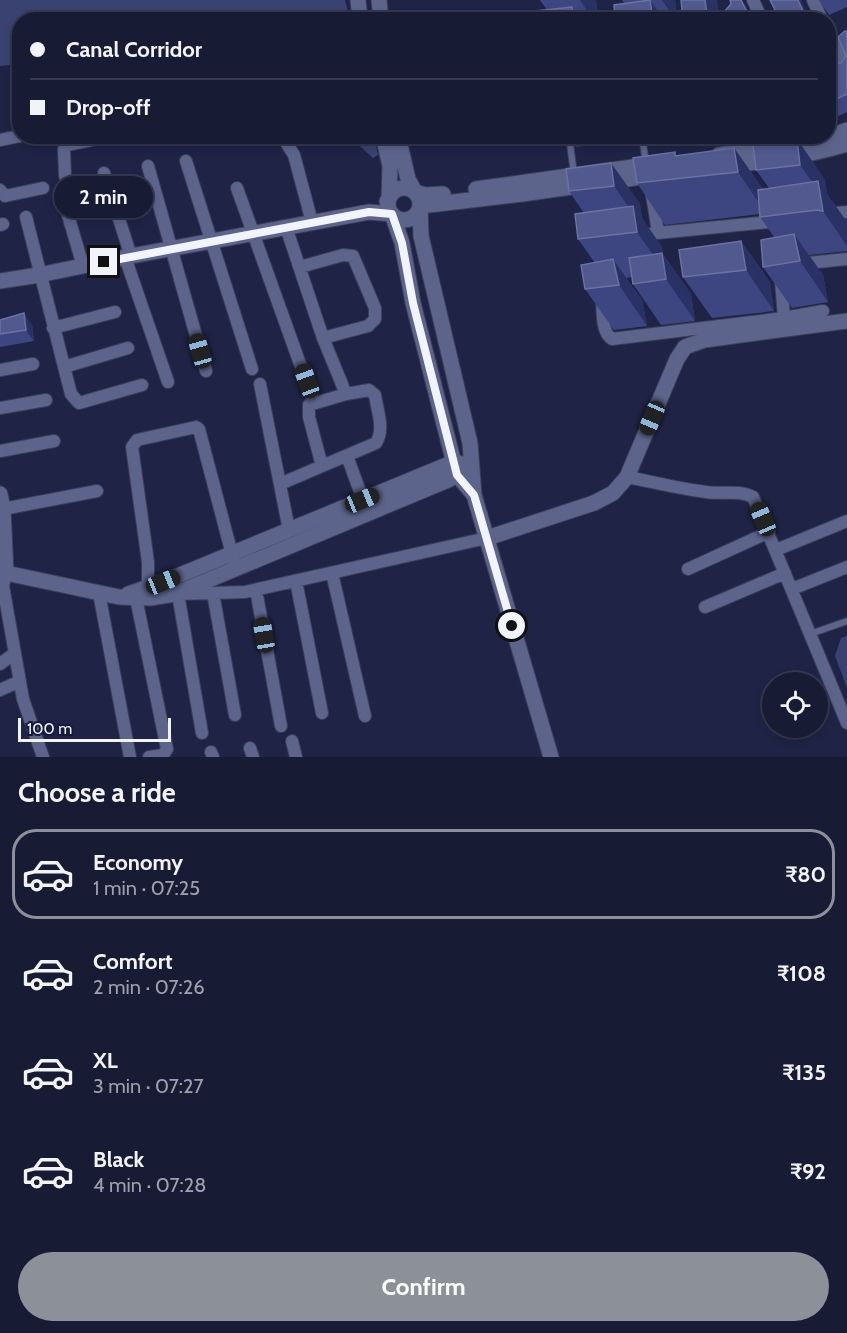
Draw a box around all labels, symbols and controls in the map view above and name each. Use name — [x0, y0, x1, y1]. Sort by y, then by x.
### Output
text: Canal Corridor — [66, 36, 202, 63]
text: Drop-off — [66, 94, 150, 121]
callout: 2 min — [54, 175, 154, 217]
text: 2 min — [79, 185, 128, 209]
route end — [90, 248, 117, 275]
car — [186, 331, 214, 371]
car — [292, 361, 322, 401]
car — [637, 398, 667, 438]
car — [342, 485, 382, 515]
car — [748, 499, 778, 539]
car — [143, 567, 183, 597]
route start — [498, 612, 525, 639]
car — [252, 616, 276, 654]
map controls — [762, 672, 828, 738]
button: locate — [762, 672, 828, 738]
scale bar — [18, 715, 171, 742]
text: 100 m — [27, 719, 72, 738]
text: Choose a ride — [18, 776, 176, 809]
icon: car — [21, 847, 75, 901]
text: Economy — [93, 849, 183, 876]
text: ₹80 — [785, 861, 826, 888]
text: 1 min · 07:25 — [93, 876, 200, 900]
icon: car — [21, 946, 75, 1000]
text: Comfort — [93, 948, 172, 975]
text: ₹108 — [777, 960, 826, 987]
text: 2 min · 07:26 — [93, 975, 205, 999]
icon: car — [21, 1045, 75, 1099]
text: XL — [93, 1047, 118, 1074]
text: ₹135 — [782, 1059, 826, 1086]
text: 3 min · 07:27 — [93, 1074, 204, 1098]
icon: car — [21, 1144, 75, 1198]
text: Black — [93, 1146, 144, 1173]
text: ₹92 — [790, 1158, 826, 1185]
text: 4 min · 07:28 — [93, 1173, 206, 1197]
button: Confirm — [18, 1252, 829, 1321]

